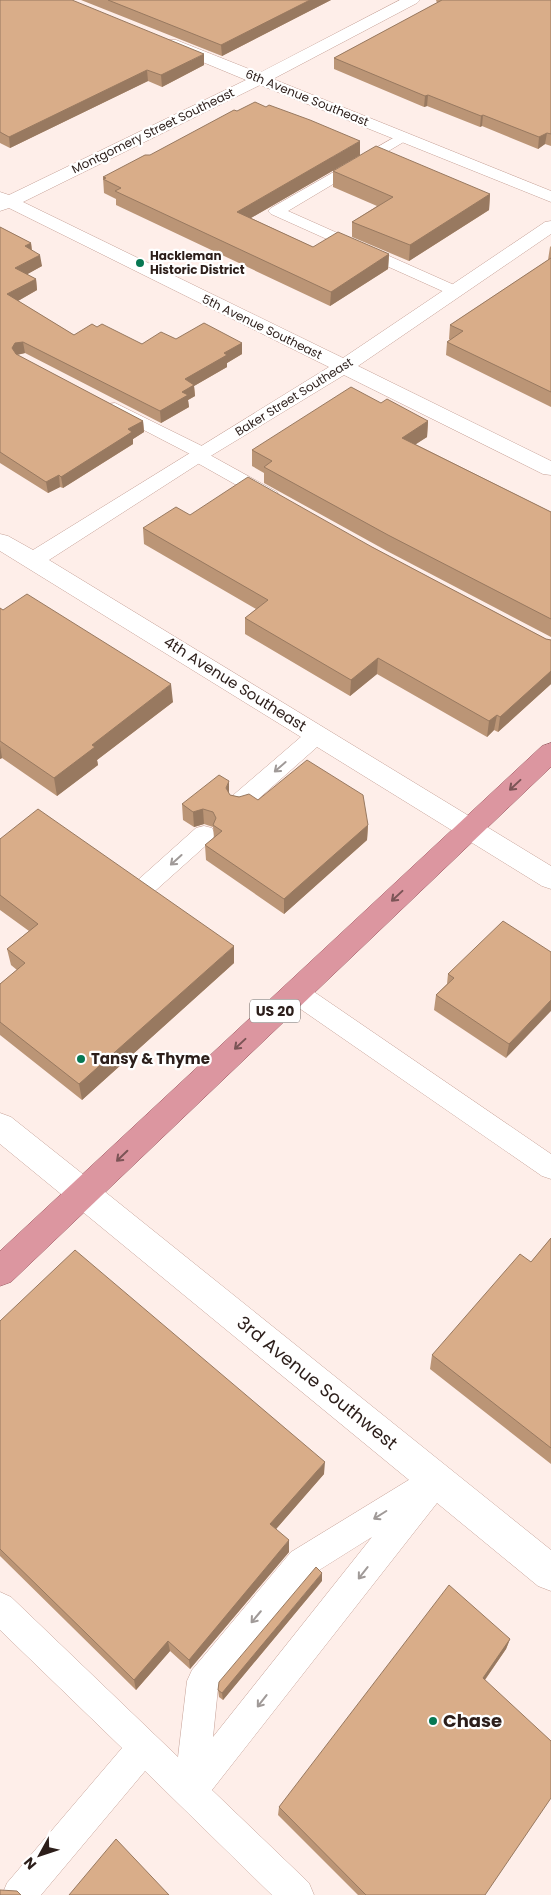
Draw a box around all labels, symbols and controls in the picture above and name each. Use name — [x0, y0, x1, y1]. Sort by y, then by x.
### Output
street label: 6th Avenue Southeast — [243, 65, 371, 130]
street label: Montgomery Street Southeast — [69, 84, 237, 177]
place label: Hackleman Historic District — [150, 247, 245, 278]
marker: Hackleman Historic District — [134, 257, 146, 269]
street label: 5th Avenue Southeast — [199, 290, 325, 363]
street label: Baker Street Southeast — [232, 353, 356, 440]
street label: 4th Avenue Southeast — [160, 631, 311, 736]
one-way arrow — [274, 761, 287, 773]
one-way arrow — [509, 780, 522, 791]
one-way arrow — [169, 854, 182, 866]
one-way arrow — [390, 890, 403, 902]
road number: US 20 — [250, 999, 300, 1022]
one-way arrow — [233, 1038, 246, 1050]
place label: Tansy & Thyme — [91, 1048, 210, 1069]
marker: Tansy & Thyme — [75, 1053, 87, 1065]
one-way arrow — [116, 1150, 129, 1162]
street label: 3rd Avenue Southwest — [232, 1310, 403, 1455]
one-way arrow — [373, 1510, 387, 1520]
one-way arrow — [357, 1566, 368, 1579]
one-way arrow — [251, 1610, 262, 1623]
one-way arrow — [257, 1694, 267, 1708]
place label: Chase — [443, 1708, 502, 1733]
marker: Chase — [427, 1715, 439, 1727]
north arrow — [15, 1830, 65, 1880]
text: N — [19, 1853, 41, 1874]

